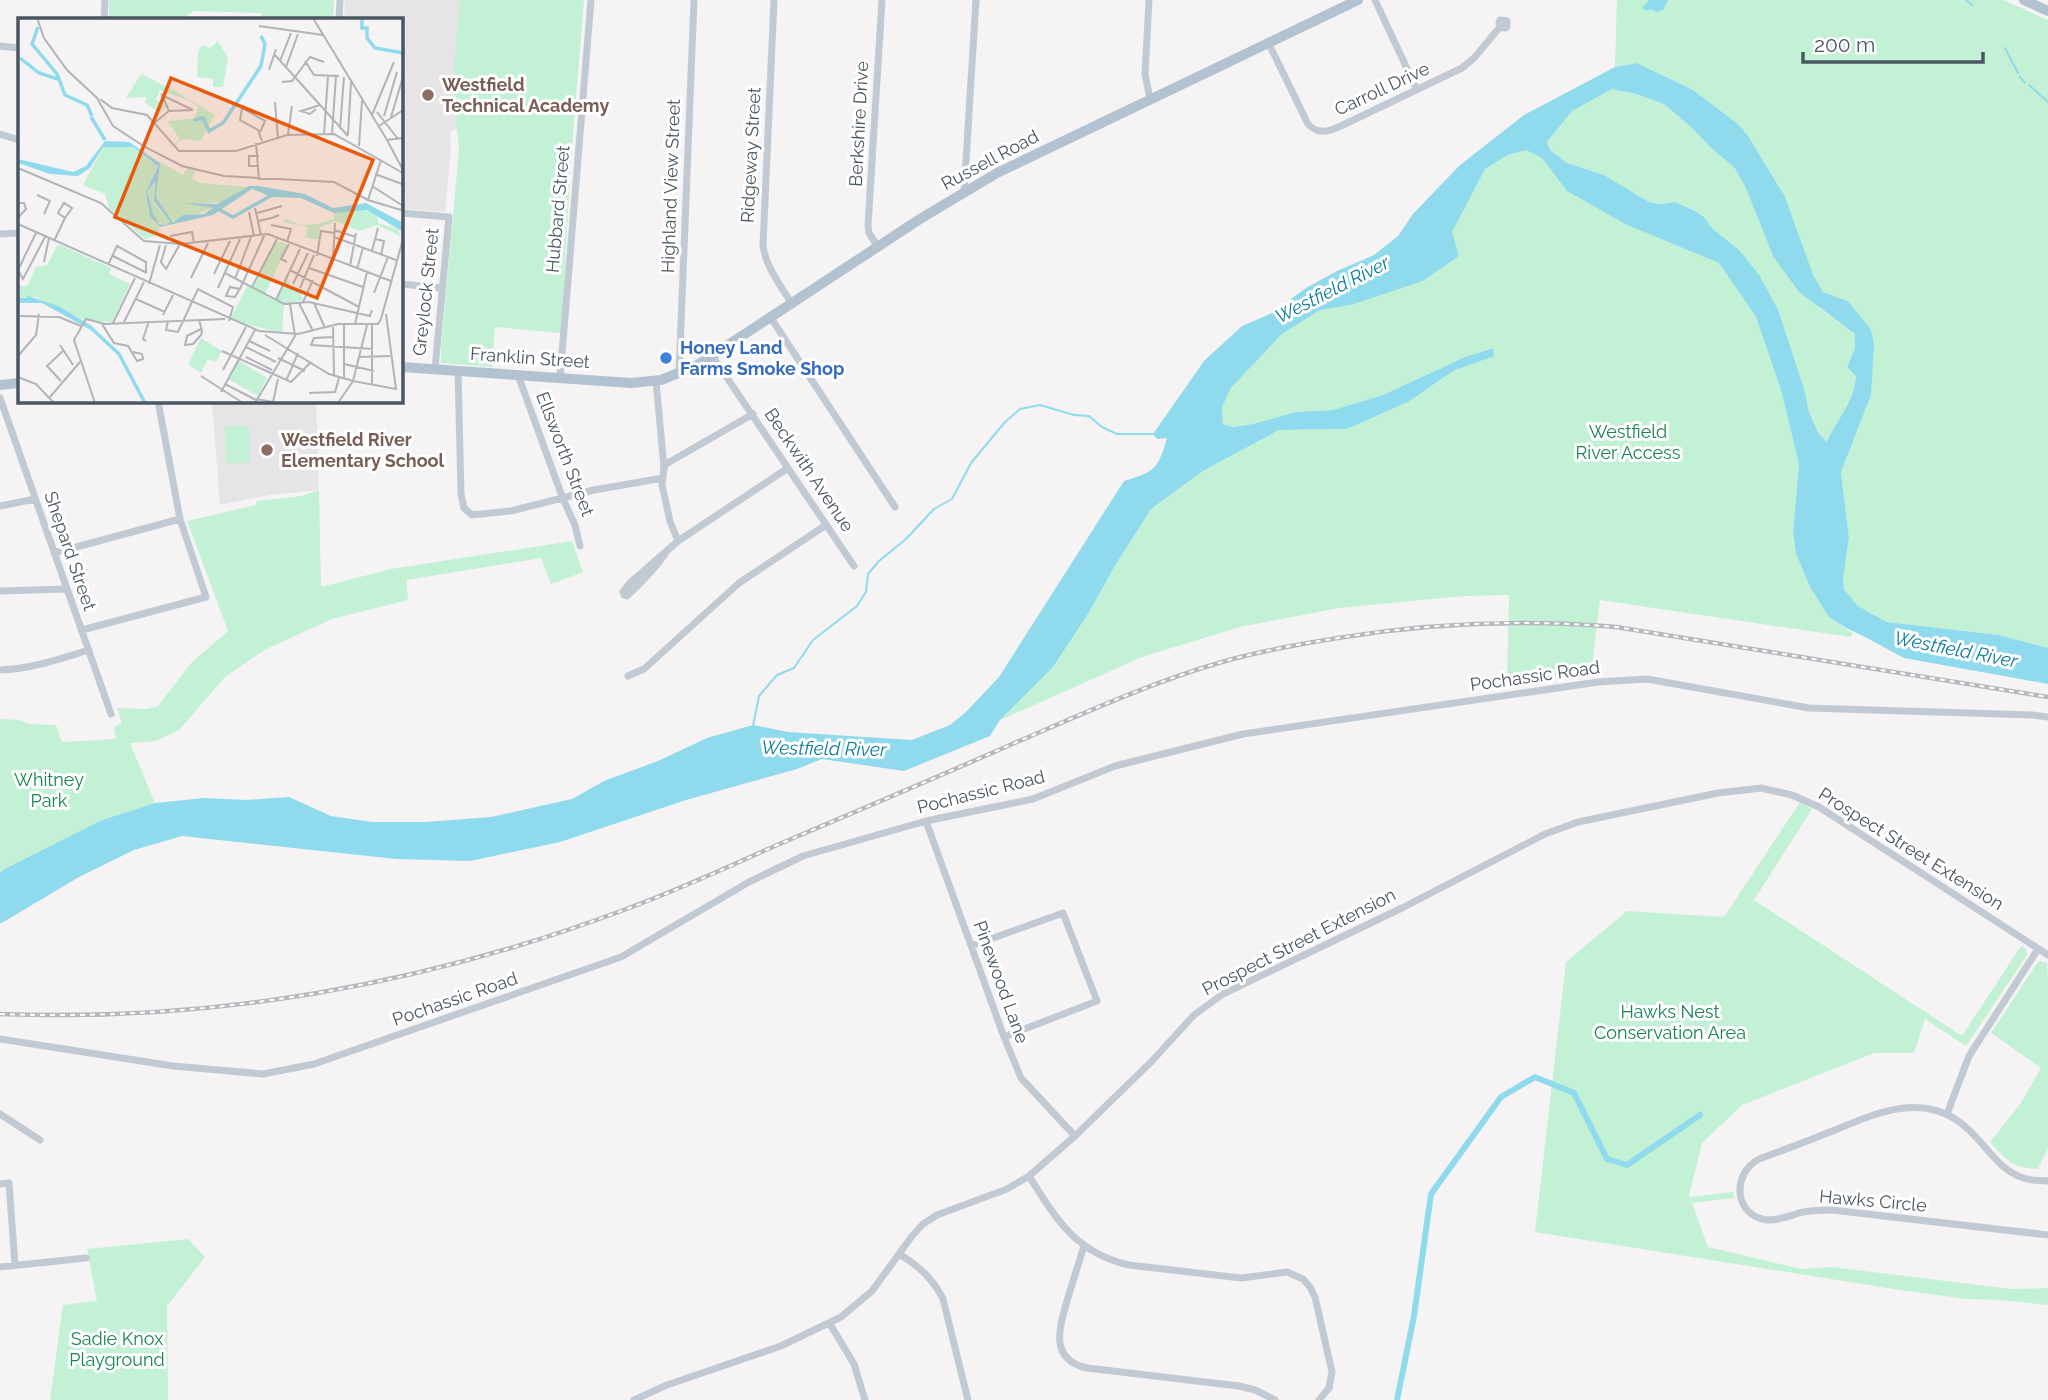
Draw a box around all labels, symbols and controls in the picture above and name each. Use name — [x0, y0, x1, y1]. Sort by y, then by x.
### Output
inset map — [18, 18, 402, 402]
scale bar — [1803, 21, 1983, 65]
text: 200 m — [1814, 32, 1875, 57]
street label: Carroll Drive — [1331, 57, 1433, 120]
street label: Berkshire Drive — [845, 60, 872, 187]
place label: Westfield Technical Academy — [442, 74, 609, 116]
marker: Westfield Technical Academy — [420, 87, 436, 103]
street label: Ridgeway Street — [736, 87, 765, 223]
street label: Highland View Street — [657, 99, 684, 273]
street label: Russell Road — [937, 125, 1042, 194]
street label: Hubbard Street — [541, 144, 574, 274]
street label: Greylock Street — [408, 227, 443, 357]
water label: Westfield River — [1271, 250, 1394, 327]
place label: Honey Land Farms Smoke Shop — [680, 337, 844, 379]
street label: Franklin Street — [470, 343, 591, 372]
marker: Honey Land Farms Smoke Shop — [658, 350, 674, 366]
street label: Ellsworth Street — [532, 389, 599, 519]
street label: Beckwith Avenue — [760, 404, 859, 536]
park label: Westfield River Access — [1576, 421, 1681, 463]
place label: Westfield River Elementary School — [281, 429, 445, 471]
marker: Westfield River Elementary School — [259, 442, 275, 458]
street label: Shepard Street — [40, 488, 101, 613]
water label: Westfield River — [1892, 626, 2021, 672]
street label: Pochassic Road — [1469, 656, 1601, 695]
water label: Westfield River — [761, 736, 888, 760]
street label: Pochassic Road — [915, 765, 1047, 818]
park label: Whitney Park — [14, 769, 84, 811]
street label: Prospect Street Extension — [1815, 783, 2008, 914]
street label: Prospect Street Extension — [1199, 884, 1399, 1000]
street label: Pinewood Lane — [970, 918, 1034, 1046]
street label: Pochassic Road — [390, 967, 520, 1030]
park label: Hawks Nest Conservation Area — [1594, 1001, 1746, 1043]
street label: Hawks Circle — [1818, 1185, 1928, 1216]
park label: Sadie Knox Playground — [69, 1328, 165, 1370]

